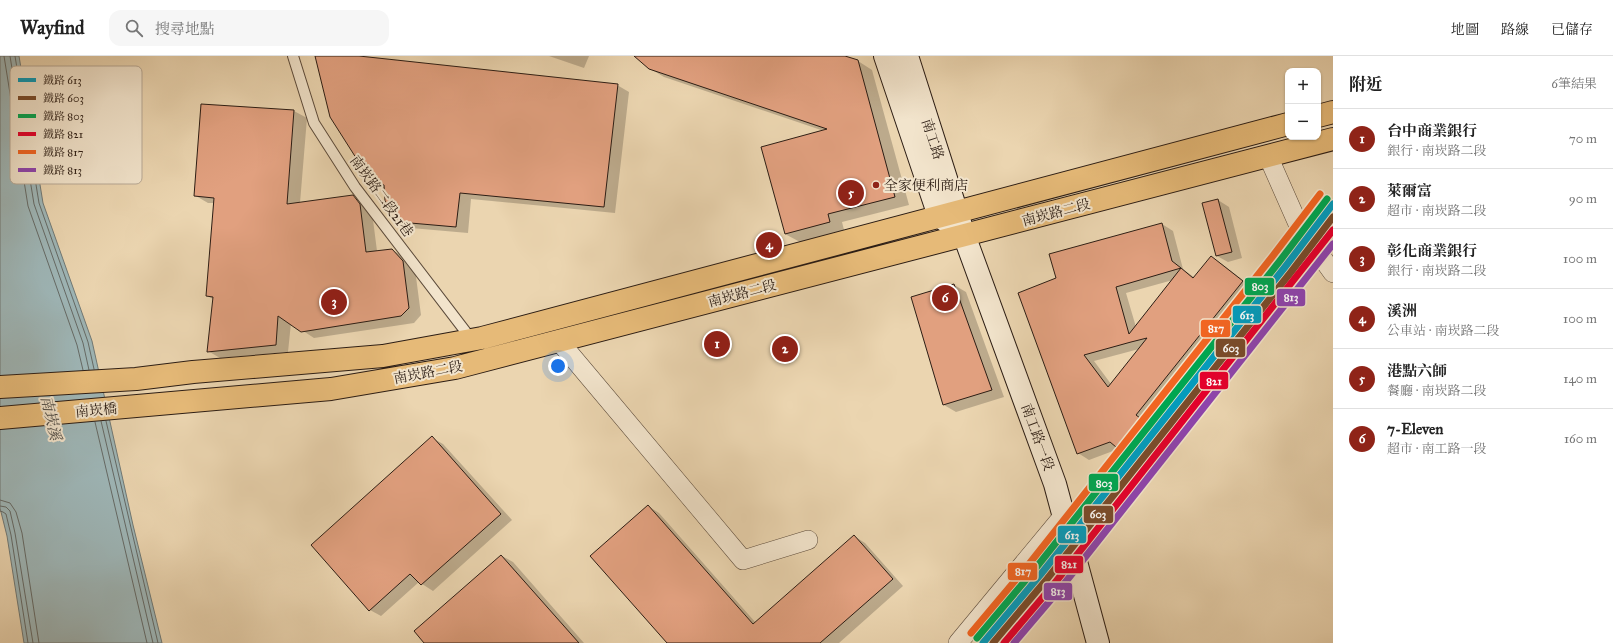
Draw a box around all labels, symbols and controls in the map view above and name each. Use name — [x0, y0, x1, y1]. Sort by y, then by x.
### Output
search box — [109, 10, 389, 46]
text: Wayfind — [20, 16, 85, 39]
icon: search — [123, 17, 145, 39]
text: 搜尋地點 — [155, 20, 215, 38]
text: 地圖 — [1451, 21, 1479, 38]
text: 路線 — [1501, 21, 1529, 38]
text: 已儲存 — [1551, 21, 1593, 38]
legend — [10, 66, 142, 184]
map controls — [1285, 68, 1321, 140]
button: + — [1285, 68, 1321, 104]
text: 鐵路 613 — [43, 74, 82, 87]
text: 附近 — [1349, 74, 1383, 95]
text: 6筆結果 — [1551, 76, 1597, 92]
text: 鐵路 603 — [43, 92, 84, 105]
button: − — [1285, 104, 1321, 140]
text: 鐵路 803 — [43, 110, 84, 123]
street label: 南工路 — [918, 117, 947, 162]
text: 台中商業銀行 — [1387, 122, 1477, 140]
text: 鐵路 821 — [43, 128, 83, 141]
text: 1 — [1359, 131, 1365, 147]
text: 70 m — [1569, 131, 1597, 147]
text: 銀行 · 南崁路二段 — [1387, 143, 1486, 159]
text: 鐵路 817 — [43, 146, 84, 159]
street label: 南崁路二段21巷 — [346, 152, 417, 240]
text: 鐵路 813 — [43, 164, 82, 177]
place label: 全家便利商店 — [884, 177, 968, 194]
pin: 5 — [838, 178, 864, 208]
marker: 全家便利商店 — [871, 180, 881, 190]
text: 萊爾富 — [1387, 182, 1432, 200]
text: 2 — [1359, 191, 1365, 207]
text: 90 m — [1569, 191, 1597, 207]
street label: 南崁路二段 — [1020, 195, 1092, 230]
text: 超市 · 南崁路二段 — [1387, 203, 1486, 219]
pin: 4 — [756, 230, 782, 260]
text: 彰化商業銀行 — [1387, 242, 1477, 260]
text: 3 — [1359, 251, 1365, 267]
text: 100 m — [1563, 251, 1597, 267]
text: 銀行 · 南崁路二段 — [1387, 263, 1486, 279]
street label: 南崁路二段 — [706, 276, 778, 311]
line badge: 803 — [1244, 277, 1275, 296]
text: 803 — [1252, 280, 1268, 294]
pin: 6 — [932, 283, 958, 313]
pin: 3 — [321, 287, 347, 317]
line badge: 813 — [1276, 288, 1306, 307]
text: 813 — [1284, 291, 1298, 305]
text: 溪洲 — [1387, 302, 1417, 320]
line badge: 613 — [1232, 305, 1262, 324]
text: 613 — [1240, 309, 1254, 323]
text: 4 — [1358, 311, 1366, 327]
text: 100 m — [1563, 311, 1597, 327]
line badge: 817 — [1200, 319, 1231, 338]
text: 817 — [1208, 322, 1224, 335]
text: 公車站 · 南崁路二段 — [1387, 323, 1499, 339]
pin: 1 — [704, 329, 730, 359]
pin: 2 — [772, 334, 798, 364]
line badge: 603 — [1215, 338, 1246, 358]
text: 603 — [1223, 342, 1239, 356]
your location — [548, 356, 568, 376]
street label: 南崁路二段 — [392, 357, 464, 388]
text: 港點六師 — [1387, 362, 1447, 380]
line badge: 821 — [1199, 371, 1229, 390]
text: 5 — [1359, 371, 1365, 387]
text: 140 m — [1563, 371, 1597, 387]
text: 821 — [1206, 375, 1222, 388]
text: 餐廳 · 南崁路二段 — [1387, 383, 1486, 399]
water label: 南崁溪 — [37, 394, 65, 444]
street label: 南崁橋 — [74, 400, 118, 421]
street label: 南工路一段 — [1018, 401, 1057, 473]
text: 7-Eleven — [1387, 420, 1443, 438]
text: 6 — [1359, 431, 1365, 447]
text: 160 m — [1564, 431, 1597, 447]
text: 超市 · 南工路一段 — [1387, 441, 1486, 457]
line badge: 803 — [1088, 473, 1119, 492]
text: 803 — [1096, 477, 1112, 491]
line badge: 603 — [1083, 505, 1114, 524]
text: 603 — [1090, 508, 1106, 522]
line badge: 613 — [1057, 525, 1087, 544]
text: 613 — [1065, 529, 1079, 543]
line badge: 821 — [1054, 555, 1084, 574]
text: 821 — [1061, 558, 1077, 571]
line badge: 817 — [1007, 562, 1038, 581]
text: 817 — [1015, 565, 1031, 578]
line badge: 813 — [1043, 582, 1073, 601]
text: 813 — [1051, 585, 1065, 599]

